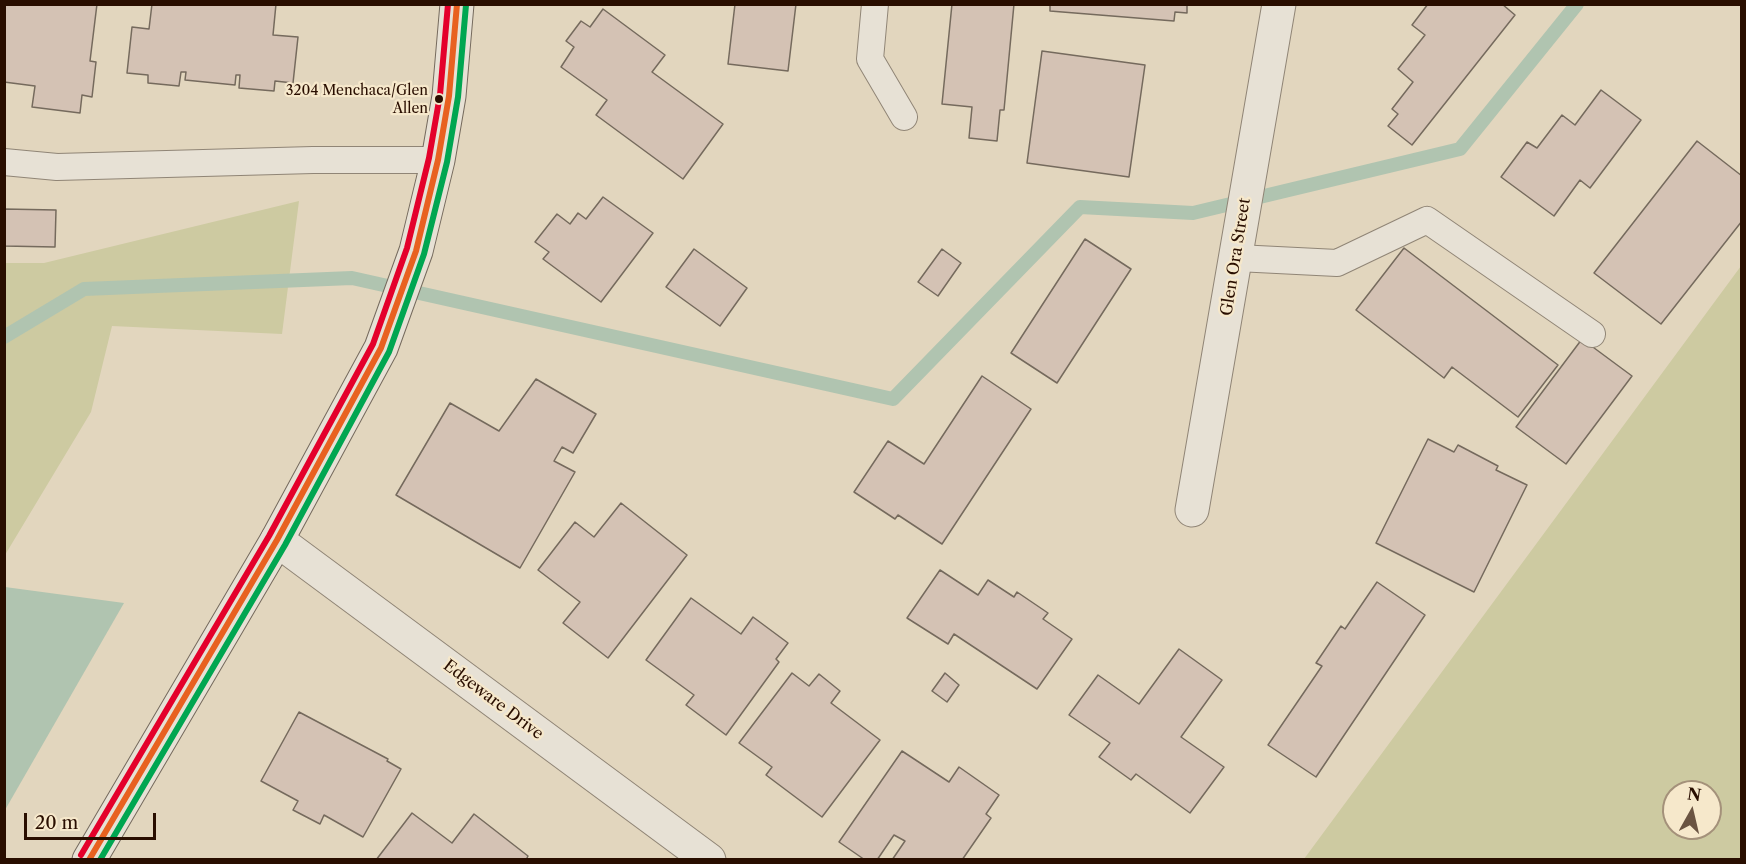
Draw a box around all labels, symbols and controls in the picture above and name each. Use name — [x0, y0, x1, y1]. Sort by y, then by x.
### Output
place label: 3204 Menchaca/Glen Allen — [286, 83, 428, 116]
marker: 3204 Menchaca/Glen Allen — [433, 93, 445, 105]
street label: Glen Ora Street — [1217, 197, 1255, 317]
street label: Edgeware Drive — [439, 656, 547, 744]
north arrow — [1662, 780, 1722, 840]
text: N — [1686, 783, 1703, 805]
scale bar — [27, 801, 159, 839]
text: 20 m — [35, 812, 78, 834]

